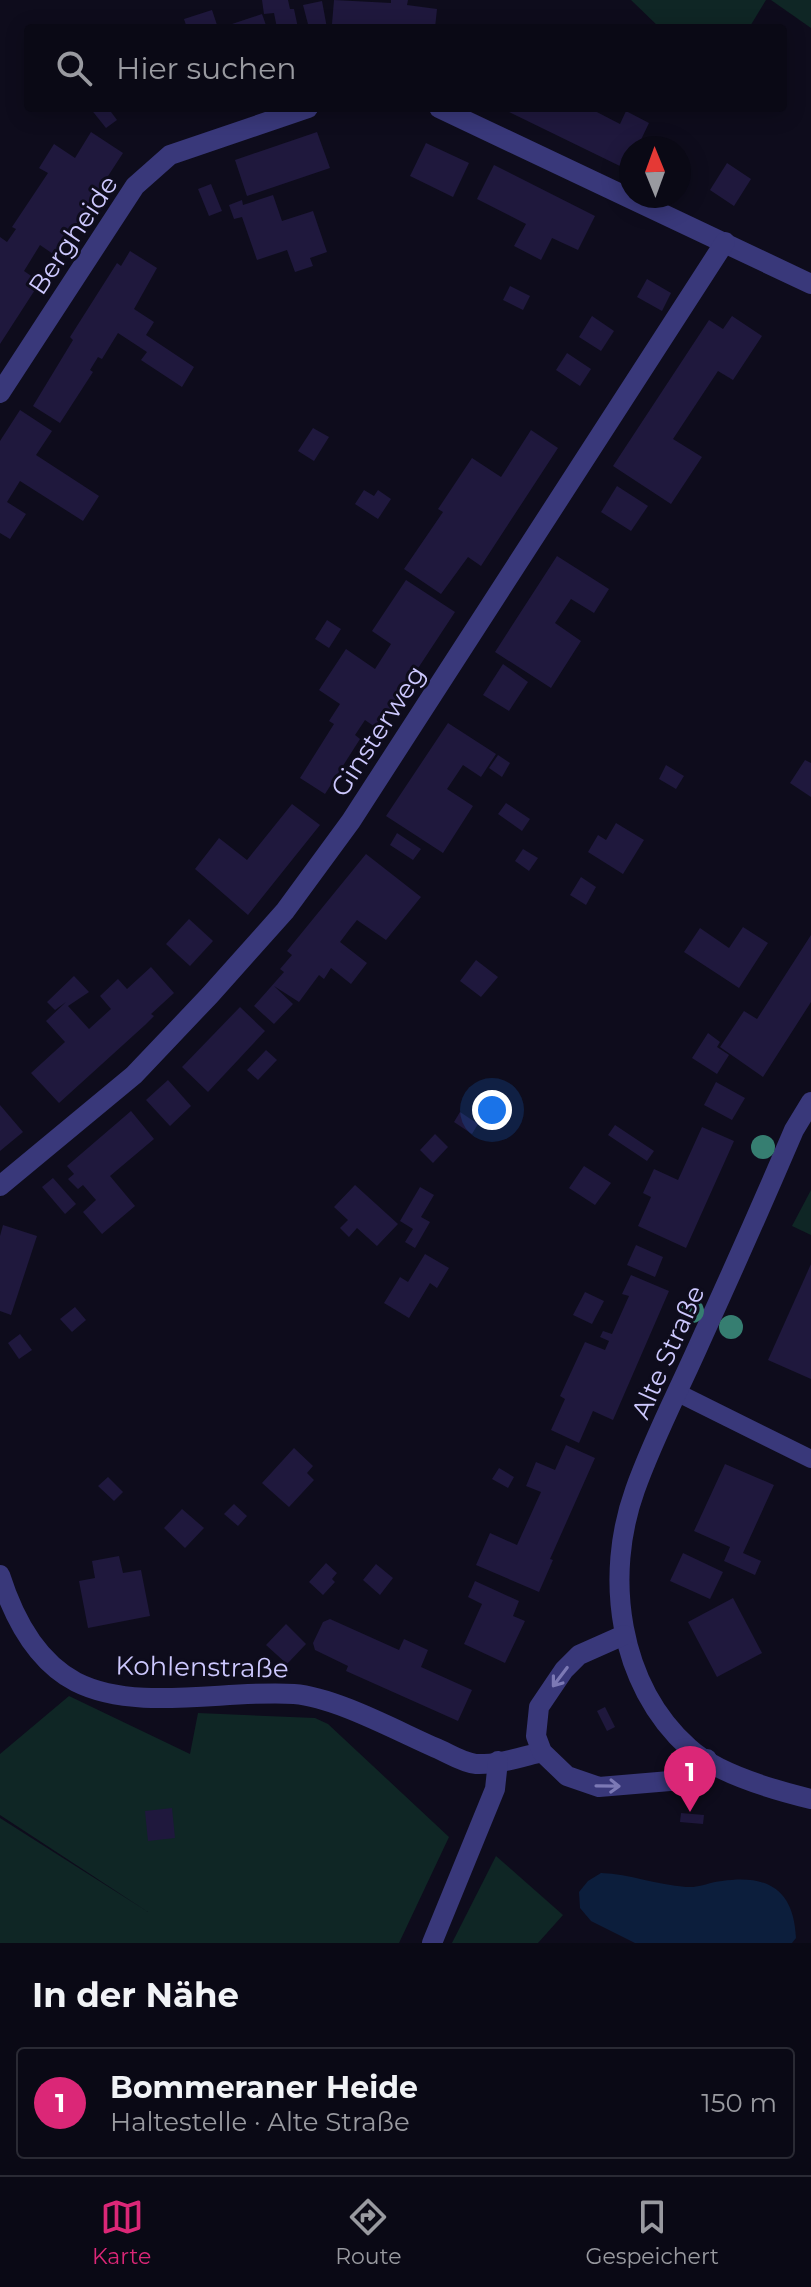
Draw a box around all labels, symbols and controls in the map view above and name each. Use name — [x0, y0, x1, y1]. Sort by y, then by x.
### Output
search box — [24, 24, 787, 112]
icon: search — [52, 46, 96, 90]
text: Hier suchen — [116, 50, 297, 87]
north arrow — [619, 136, 691, 208]
street label: Bergheide — [21, 169, 125, 301]
street label: Ginsterweg — [324, 659, 432, 803]
your location — [472, 1090, 512, 1130]
street label: Alte Straße — [624, 1280, 712, 1424]
street label: Kohlenstraße — [115, 1649, 289, 1685]
one-way arrow — [552, 1666, 569, 1687]
pin: 1 — [664, 1746, 716, 1812]
one-way arrow — [594, 1778, 621, 1793]
text: In der Nähe — [32, 1974, 239, 2016]
text: Bommeraner Heide — [110, 2069, 418, 2106]
text: 1 — [55, 2087, 65, 2119]
text: 150 m — [701, 2087, 777, 2119]
text: Haltestelle · Alte Straße — [110, 2106, 410, 2138]
tab: Karte — [92, 2195, 151, 2270]
tab: Route — [335, 2195, 401, 2270]
tab: Gespeichert — [585, 2195, 719, 2270]

